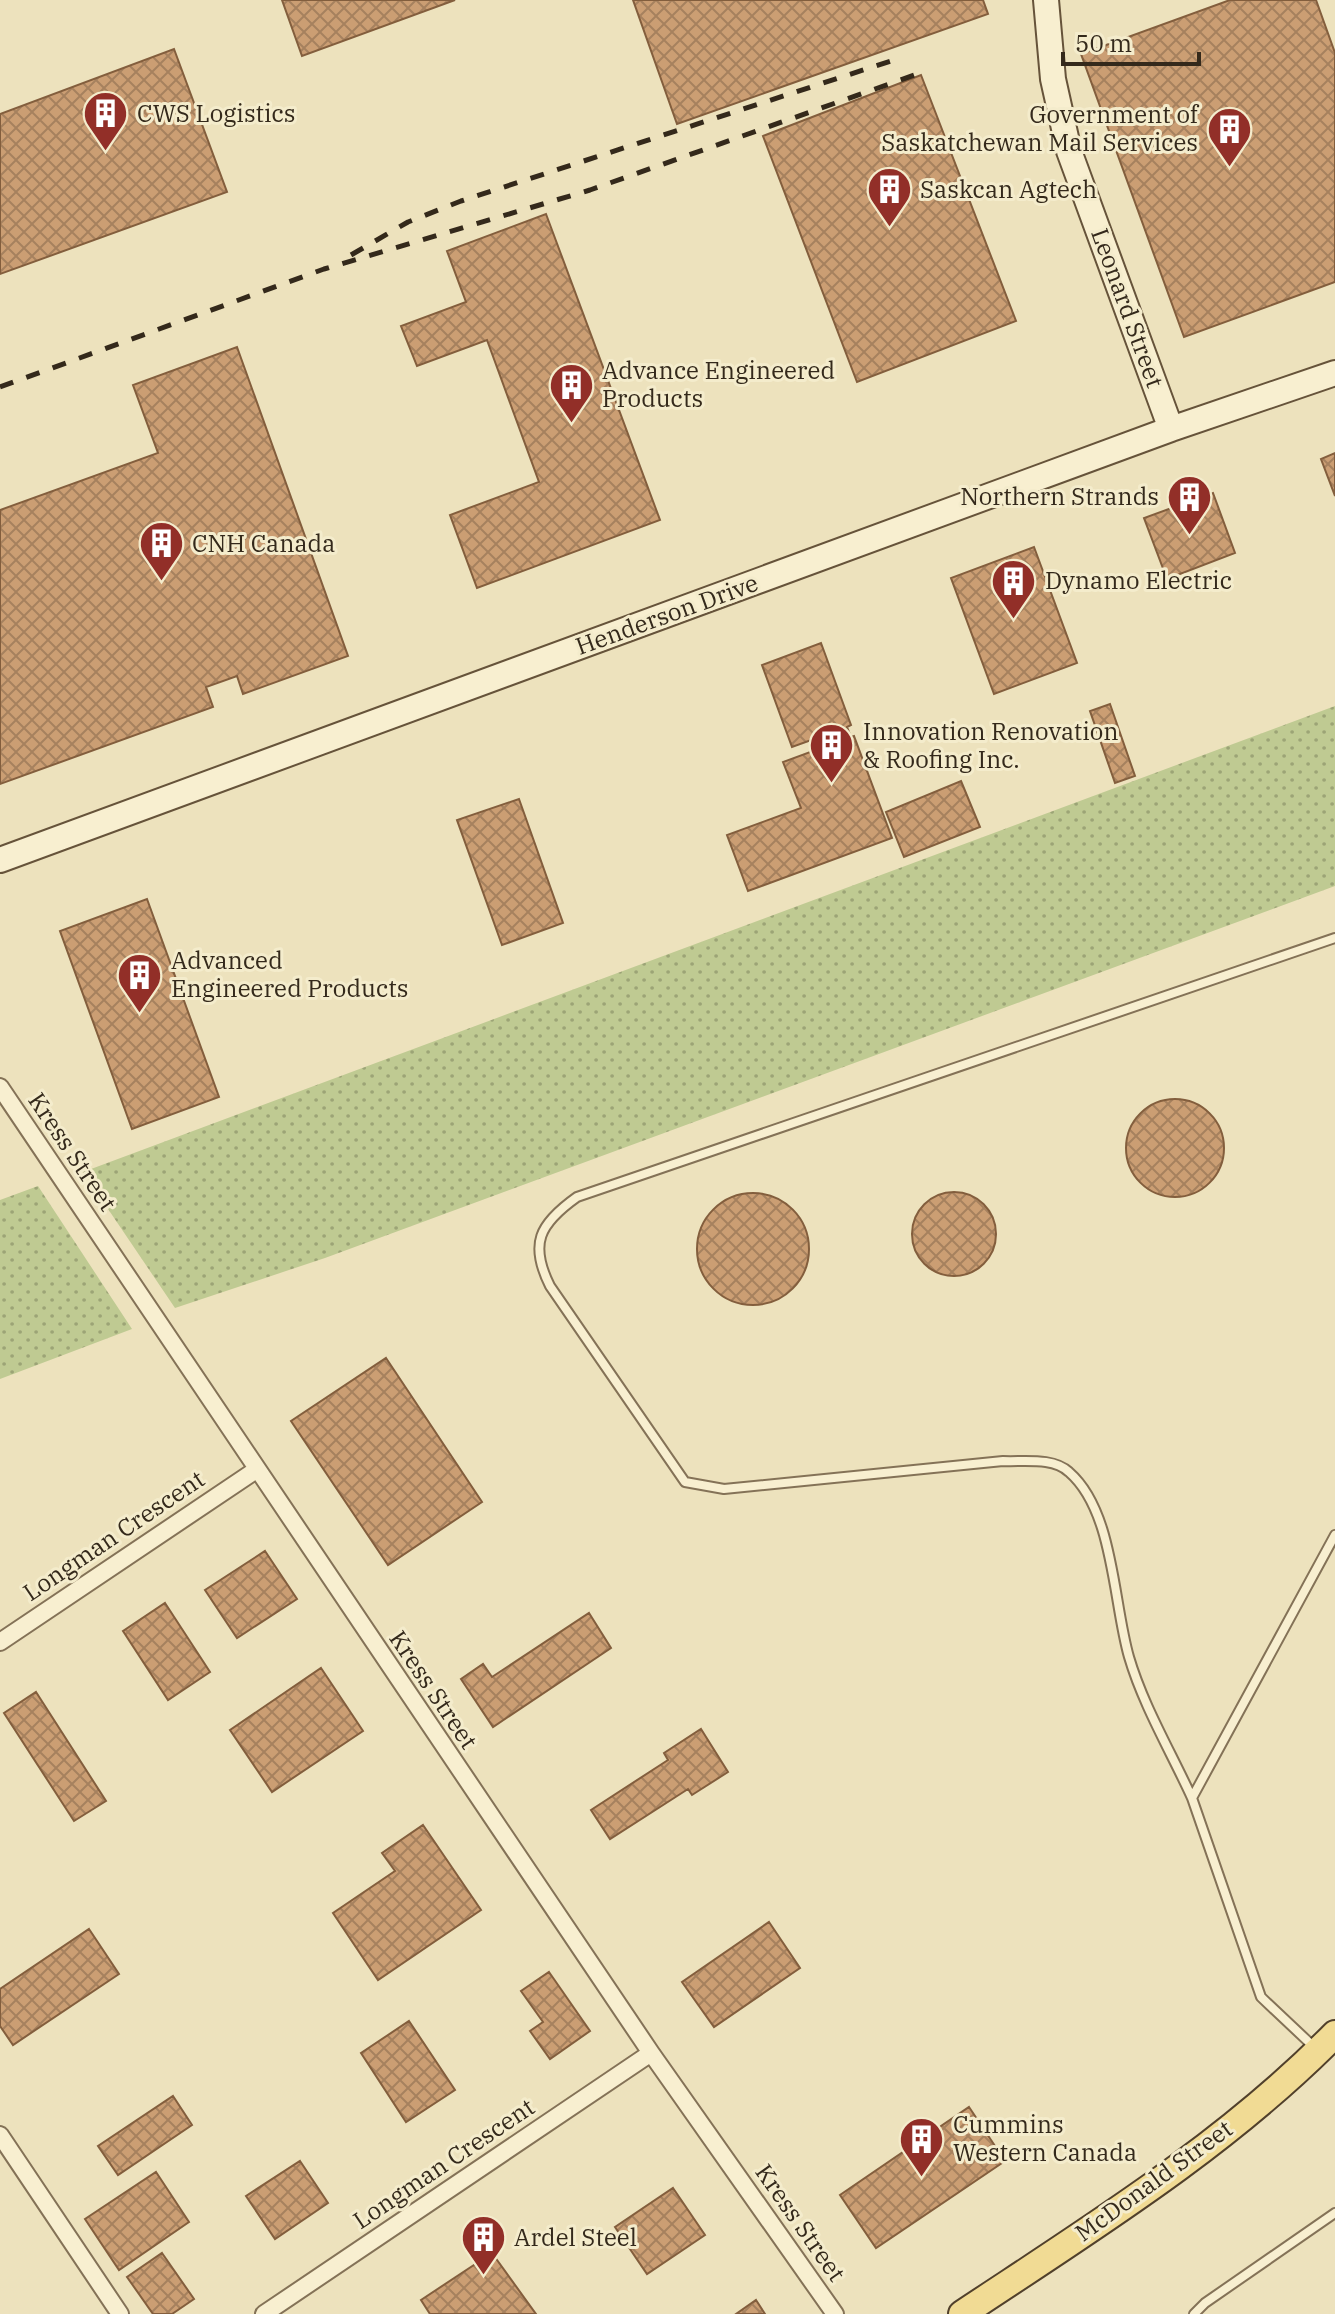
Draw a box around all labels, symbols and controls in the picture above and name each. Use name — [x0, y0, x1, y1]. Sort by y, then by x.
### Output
scale bar — [1063, 16, 1199, 66]
text: 50 m — [1075, 27, 1132, 59]
building icon: CWS Logistics — [82, 90, 130, 153]
place label: CWS Logistics — [137, 97, 296, 129]
place label: Government of Saskatchewan Mail Services — [881, 98, 1200, 158]
building icon: Government of Saskatchewan Mail Services — [1205, 105, 1253, 168]
building icon: Saskcan Agtech — [865, 166, 913, 229]
place label: Saskcan Agtech — [920, 173, 1097, 205]
street label: Leonard Street — [1084, 224, 1172, 392]
place label: Advance Engineered Products — [602, 354, 835, 414]
building icon: Advance Engineered Products — [547, 361, 595, 424]
building icon: Northern Strands — [1166, 473, 1214, 536]
place label: Northern Strands — [960, 480, 1159, 512]
building icon: CNH Canada — [137, 520, 185, 583]
place label: CNH Canada — [192, 527, 335, 559]
building icon: Dynamo Electric — [990, 557, 1038, 620]
place label: Dynamo Electric — [1045, 564, 1232, 596]
street label: Henderson Drive — [571, 566, 762, 662]
place label: Innovation Renovation & Roofing Inc. — [863, 715, 1119, 775]
building icon: Innovation Renovation & Roofing Inc. — [808, 722, 856, 785]
place label: Advanced Engineered Products — [171, 944, 408, 1004]
building icon: Advanced Engineered Products — [116, 951, 164, 1014]
street label: Kress Street — [21, 1086, 124, 1217]
street label: Longman Crescent — [16, 1463, 210, 1608]
street label: Kress Street — [382, 1624, 485, 1755]
street label: Longman Crescent — [346, 2091, 540, 2236]
place label: Cummins Western Canada — [953, 2108, 1137, 2168]
street label: McDonald Street — [1068, 2112, 1238, 2248]
building icon: Cummins Western Canada — [898, 2115, 946, 2178]
street label: Kress Street — [749, 2157, 853, 2288]
building icon: Ardel Steel — [459, 2214, 507, 2277]
place label: Ardel Steel — [514, 2221, 637, 2253]

